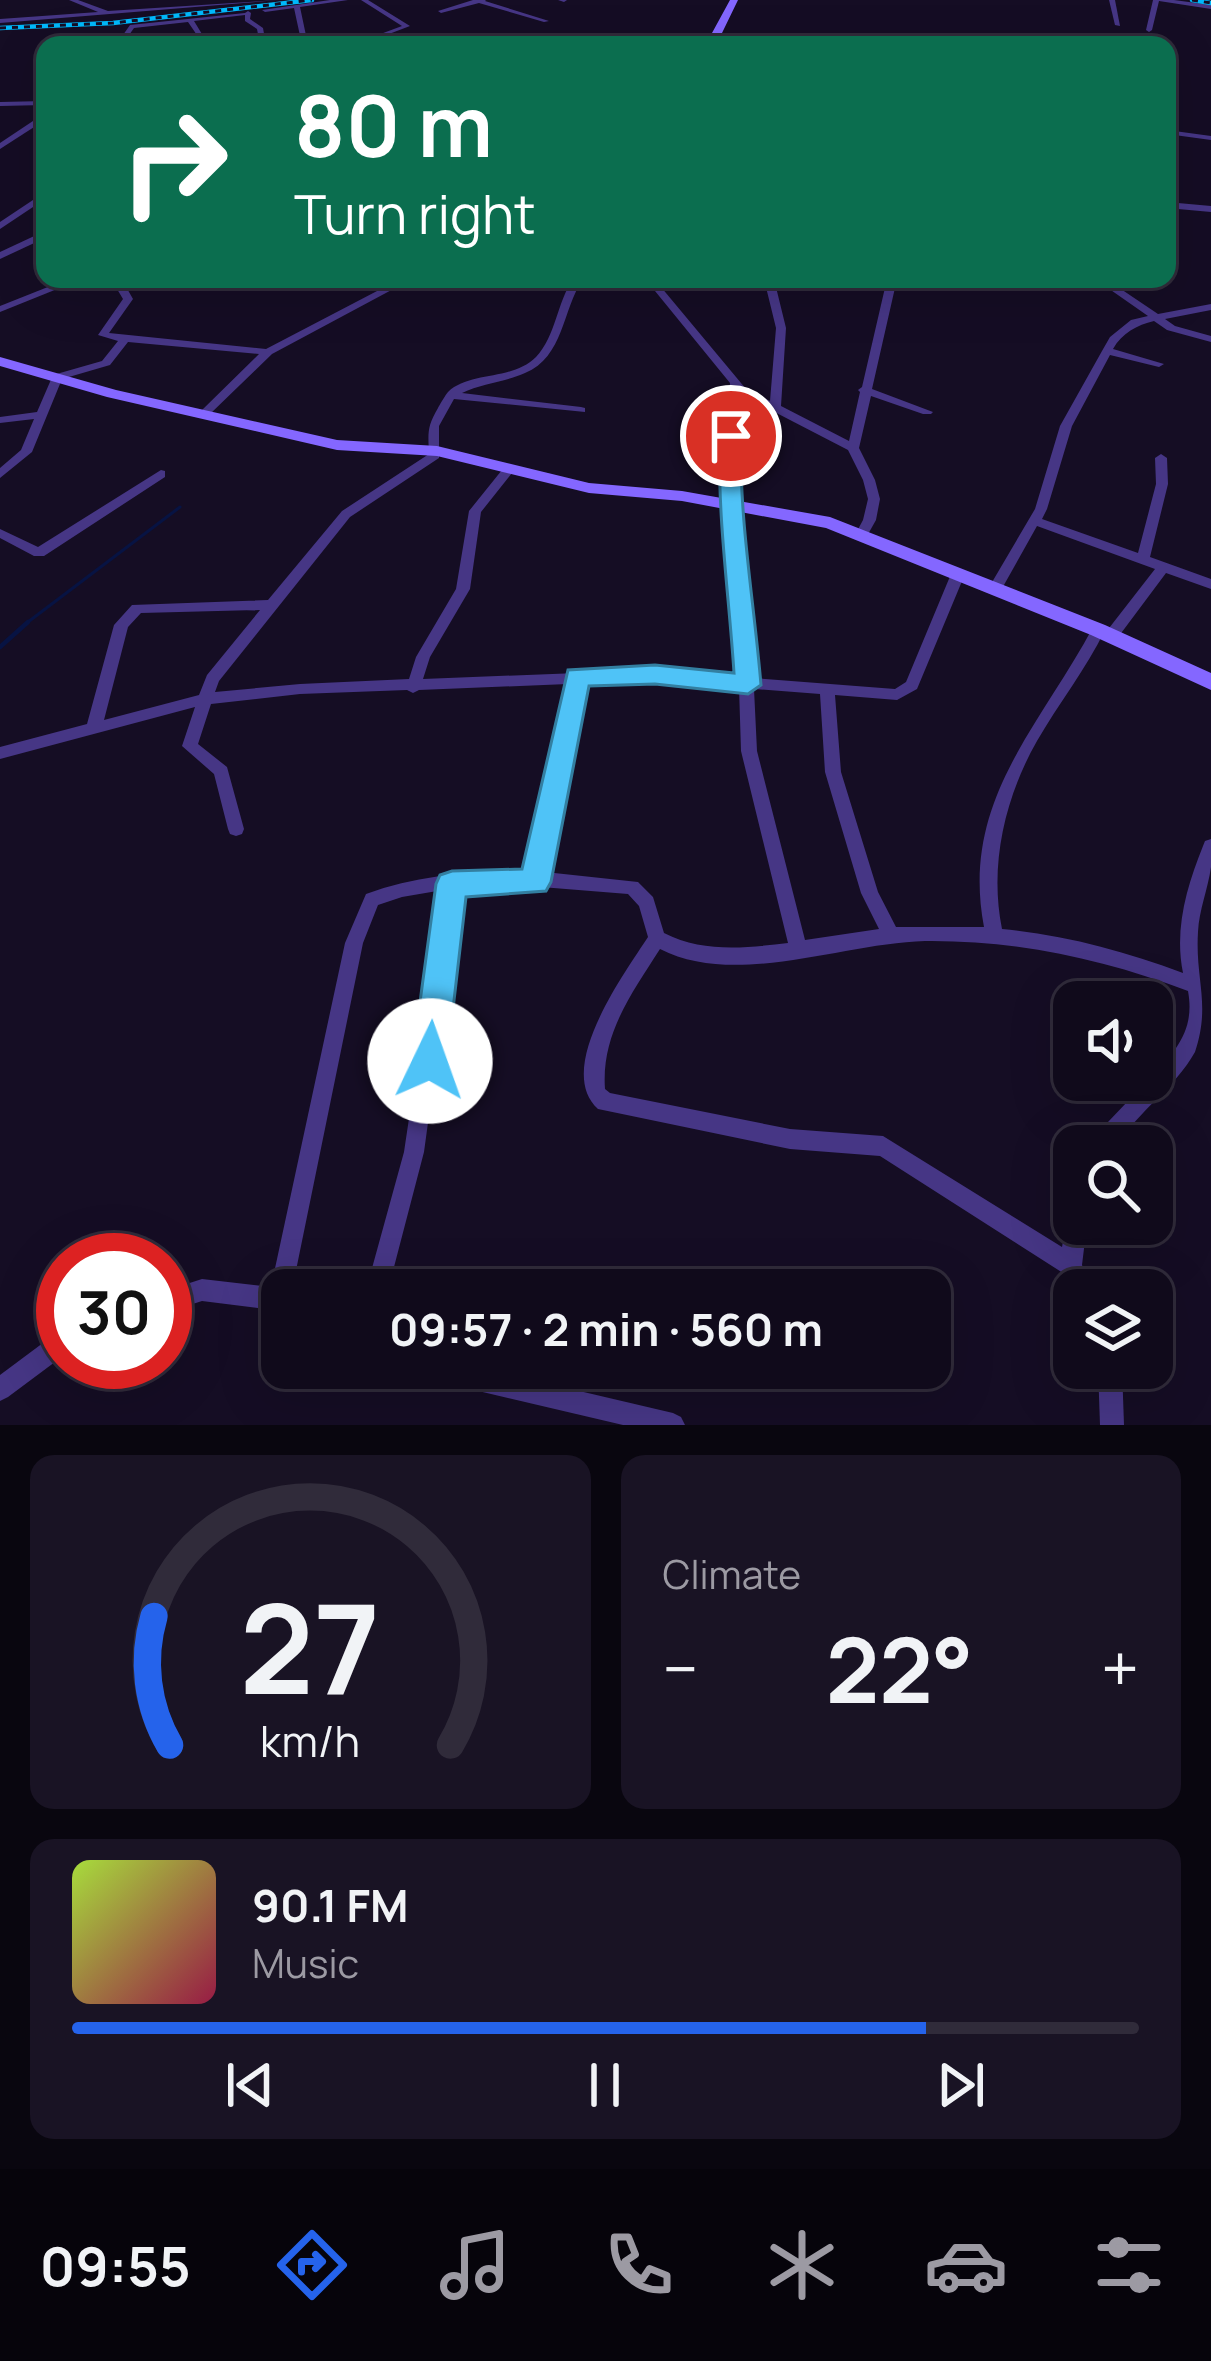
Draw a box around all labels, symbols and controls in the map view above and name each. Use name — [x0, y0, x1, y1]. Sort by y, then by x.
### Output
text: 80 m — [294, 67, 493, 182]
icon: right — [96, 84, 252, 240]
text: Turn right — [294, 176, 536, 250]
pin — [680, 385, 782, 487]
icon: arrive — [698, 403, 764, 469]
map controls — [1053, 981, 1173, 1389]
button: sound — [1053, 981, 1173, 1101]
position arrow — [367, 998, 493, 1124]
button: search — [1053, 1125, 1173, 1245]
speed limit sign: 30 — [36, 1233, 192, 1389]
button: layers — [1053, 1269, 1173, 1389]
text: 09:57 · 2 min · 560 m — [389, 1298, 823, 1360]
text: Climate — [663, 1547, 801, 1601]
text: 27 — [240, 1561, 381, 1731]
text: 22° — [826, 1607, 973, 1730]
text: − — [663, 1623, 698, 1713]
text: + — [1101, 1623, 1139, 1713]
text: km/h — [260, 1711, 360, 1770]
text: 90.1 FM — [252, 1874, 409, 1936]
text: Music — [252, 1936, 359, 1990]
icon: previous — [217, 2052, 283, 2118]
icon: pause — [572, 2052, 638, 2118]
icon: next — [928, 2052, 994, 2118]
icon: directions — [270, 2223, 354, 2307]
icon: music — [433, 2223, 517, 2307]
icon: phone — [597, 2223, 681, 2307]
icon: climate — [760, 2223, 844, 2307]
icon: car — [924, 2223, 1008, 2307]
icon: filters — [1087, 2223, 1171, 2307]
text: 09:55 — [40, 2228, 191, 2302]

